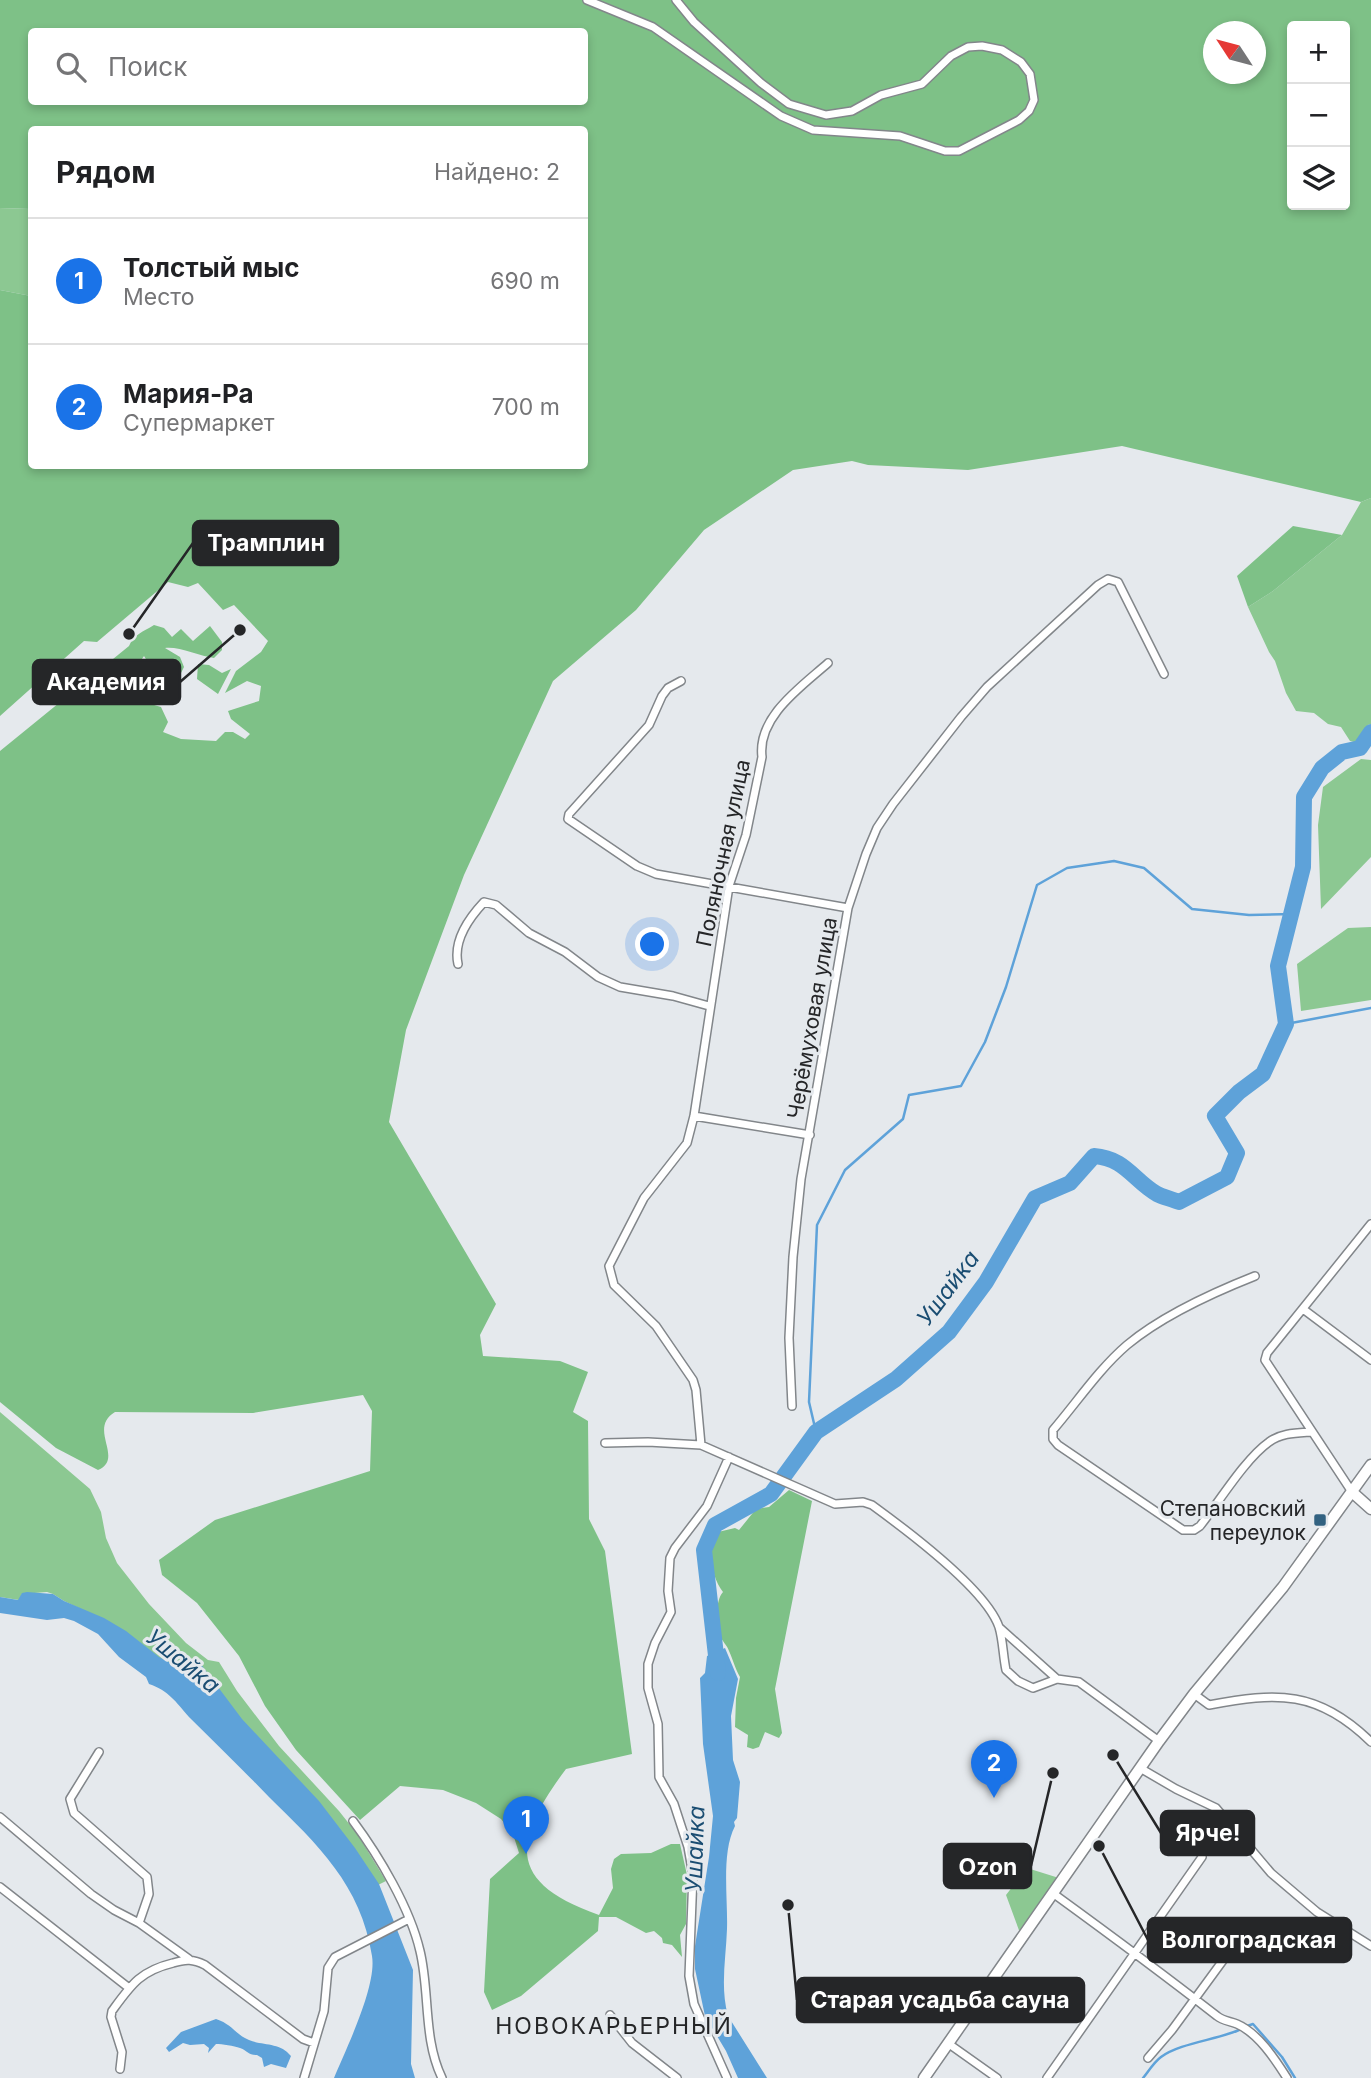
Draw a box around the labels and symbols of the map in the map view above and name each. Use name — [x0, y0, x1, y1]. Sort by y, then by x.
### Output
north arrow — [1203, 21, 1266, 84]
callout: Трамплин — [193, 521, 338, 565]
text: Трамплин — [207, 529, 325, 557]
callout: Академия — [33, 660, 180, 704]
text: Академия — [46, 668, 166, 696]
street label: Поляночная улица — [691, 757, 755, 949]
street label: Черёмуховая улица — [782, 915, 842, 1121]
your location — [635, 927, 669, 961]
water label: Ушайка — [911, 1245, 985, 1331]
place label: Степановский переулок — [1160, 1496, 1307, 1545]
marker: Степановский переулок — [1312, 1512, 1328, 1528]
water label: Ушайка — [140, 1623, 226, 1699]
pin: 2 — [971, 1740, 1017, 1798]
pin: 1 — [503, 1796, 549, 1854]
water label: Ушайка — [679, 1805, 711, 1893]
callout: Ярче! — [1161, 1811, 1254, 1855]
text: Ярче! — [1175, 1819, 1241, 1847]
callout: Ozon — [944, 1844, 1031, 1888]
text: Ozon — [959, 1853, 1017, 1881]
callout: Волгоградская — [1148, 1918, 1351, 1962]
text: Волгоградская — [1162, 1926, 1336, 1954]
callout: Старая усадьба сауна — [797, 1978, 1084, 2022]
text: Старая усадьба сауна — [810, 1986, 1070, 2014]
district label: НОВОКАРЬЕРНЫЙ — [495, 2012, 733, 2040]

